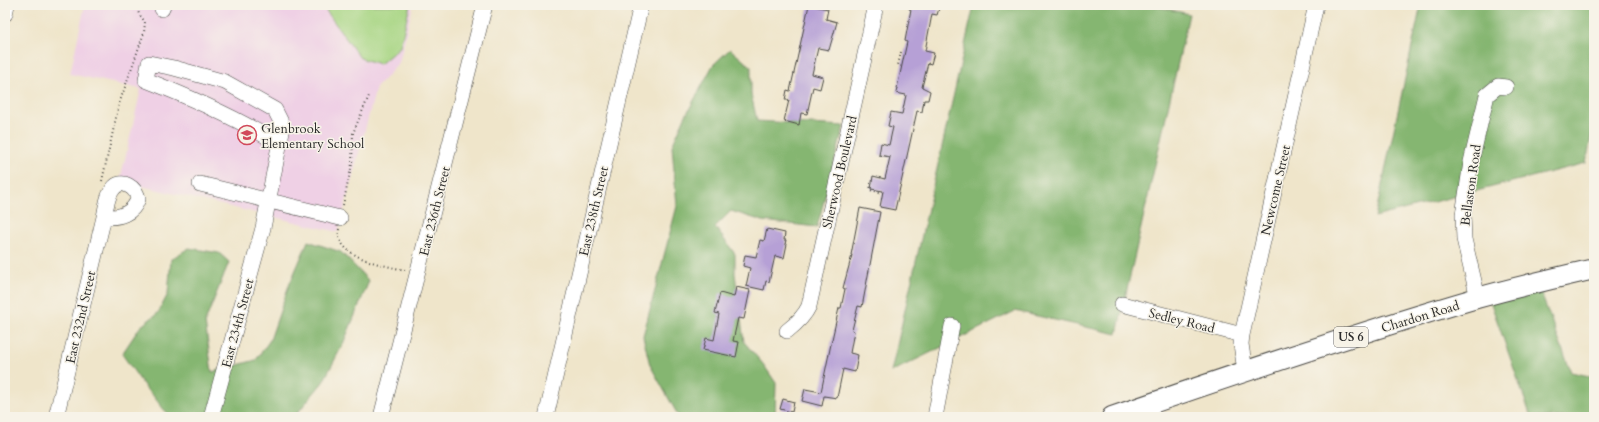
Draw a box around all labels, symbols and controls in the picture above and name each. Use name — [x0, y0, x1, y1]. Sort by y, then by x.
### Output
street label: Sherwood Boulevard — [818, 114, 862, 230]
place label: Glenbrook Elementary School — [261, 120, 365, 153]
school or university icon: Glenbrook Elementary School — [236, 124, 258, 146]
street label: Newcome Street — [1257, 143, 1295, 237]
street label: Bellaston Road — [1456, 143, 1486, 227]
street label: East 236th Street — [415, 165, 455, 258]
street label: East 238th Street — [575, 165, 613, 258]
street label: East 232nd Street — [62, 269, 100, 365]
street label: East 234th Street — [217, 277, 259, 370]
street label: Chardon Road — [1379, 297, 1462, 337]
street label: Sedley Road — [1147, 304, 1217, 338]
road number: US 6 — [1334, 327, 1368, 347]

